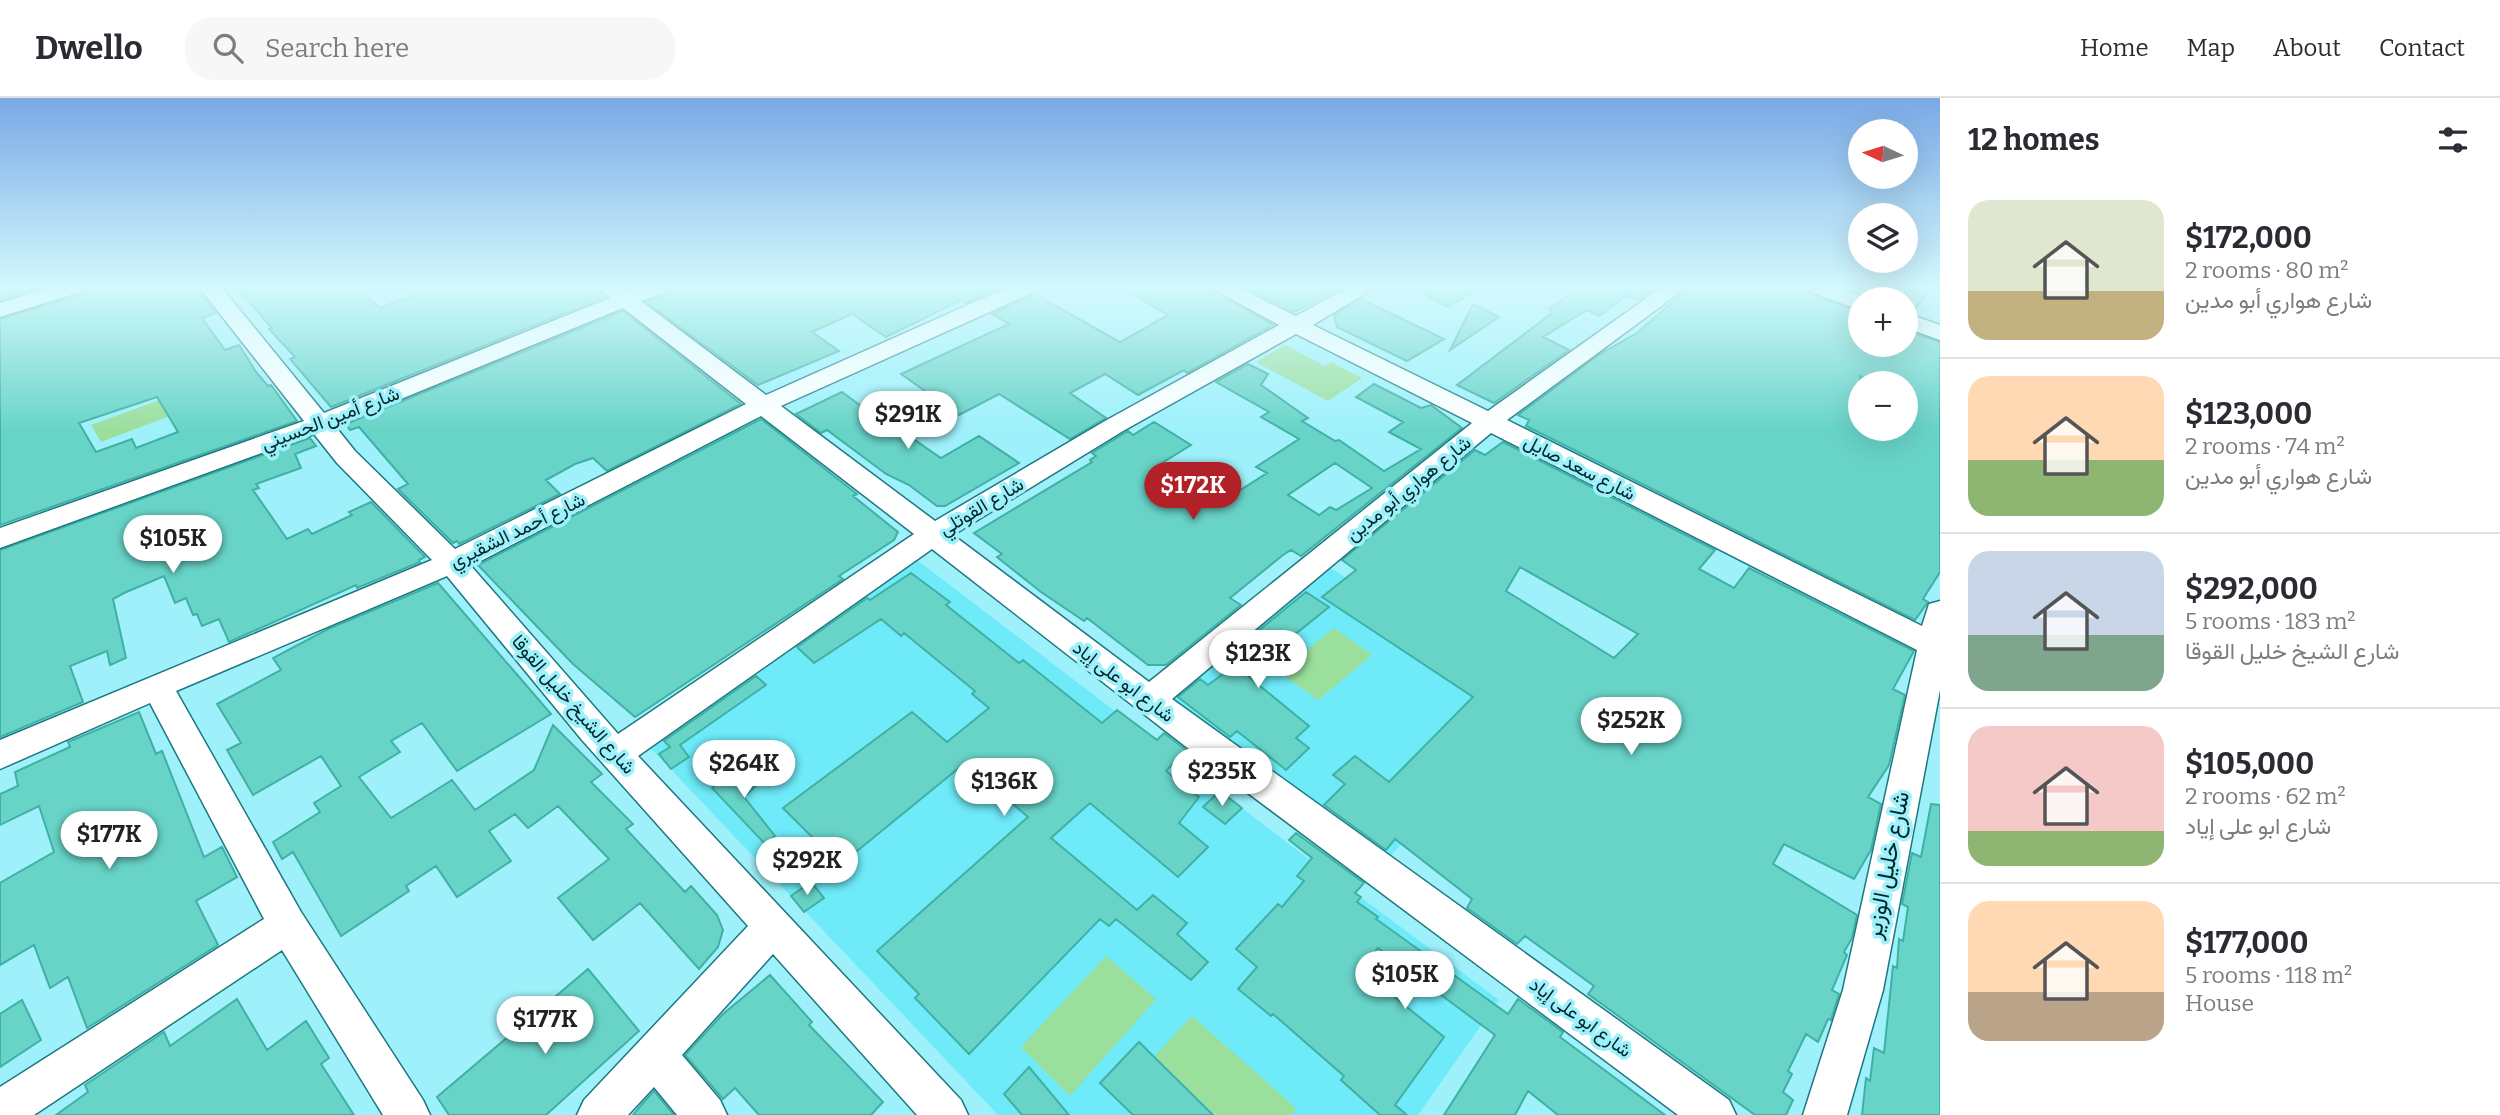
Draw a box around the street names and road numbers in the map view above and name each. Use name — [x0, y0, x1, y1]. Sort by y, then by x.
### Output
street label: شارع أمين الحسيني — [258, 382, 404, 459]
street label: شارع سعد صايل — [1520, 430, 1639, 506]
street label: شارع هواري أبو مدين — [1341, 431, 1478, 549]
street label: شارع القوتلي — [935, 472, 1030, 544]
street label: شارع أحمد الشقيري — [446, 488, 590, 577]
street label: شارع الشيخ خليل القوقا — [505, 630, 640, 780]
street label: شارع ابو على إياد — [1068, 636, 1179, 728]
street label: شارع خليل الوزير — [1859, 789, 1917, 942]
street label: شارع ابو على إياد — [1525, 973, 1636, 1063]

